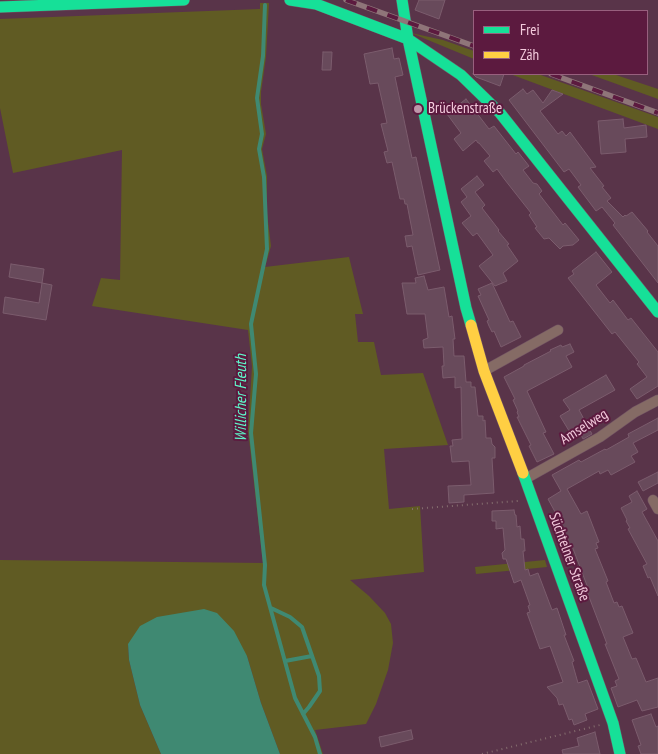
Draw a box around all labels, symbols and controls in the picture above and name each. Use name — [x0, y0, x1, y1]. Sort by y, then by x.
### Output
legend — [473, 10, 648, 75]
text: Frei — [520, 20, 540, 39]
text: Zäh — [520, 45, 539, 64]
place label: Brückenstraße — [428, 100, 502, 118]
marker: Brückenstraße — [412, 103, 424, 115]
water label: Willicher Fleuth — [231, 354, 251, 442]
street label: Amselweg — [557, 405, 611, 449]
street label: Süchtelner Straße — [545, 510, 593, 604]

